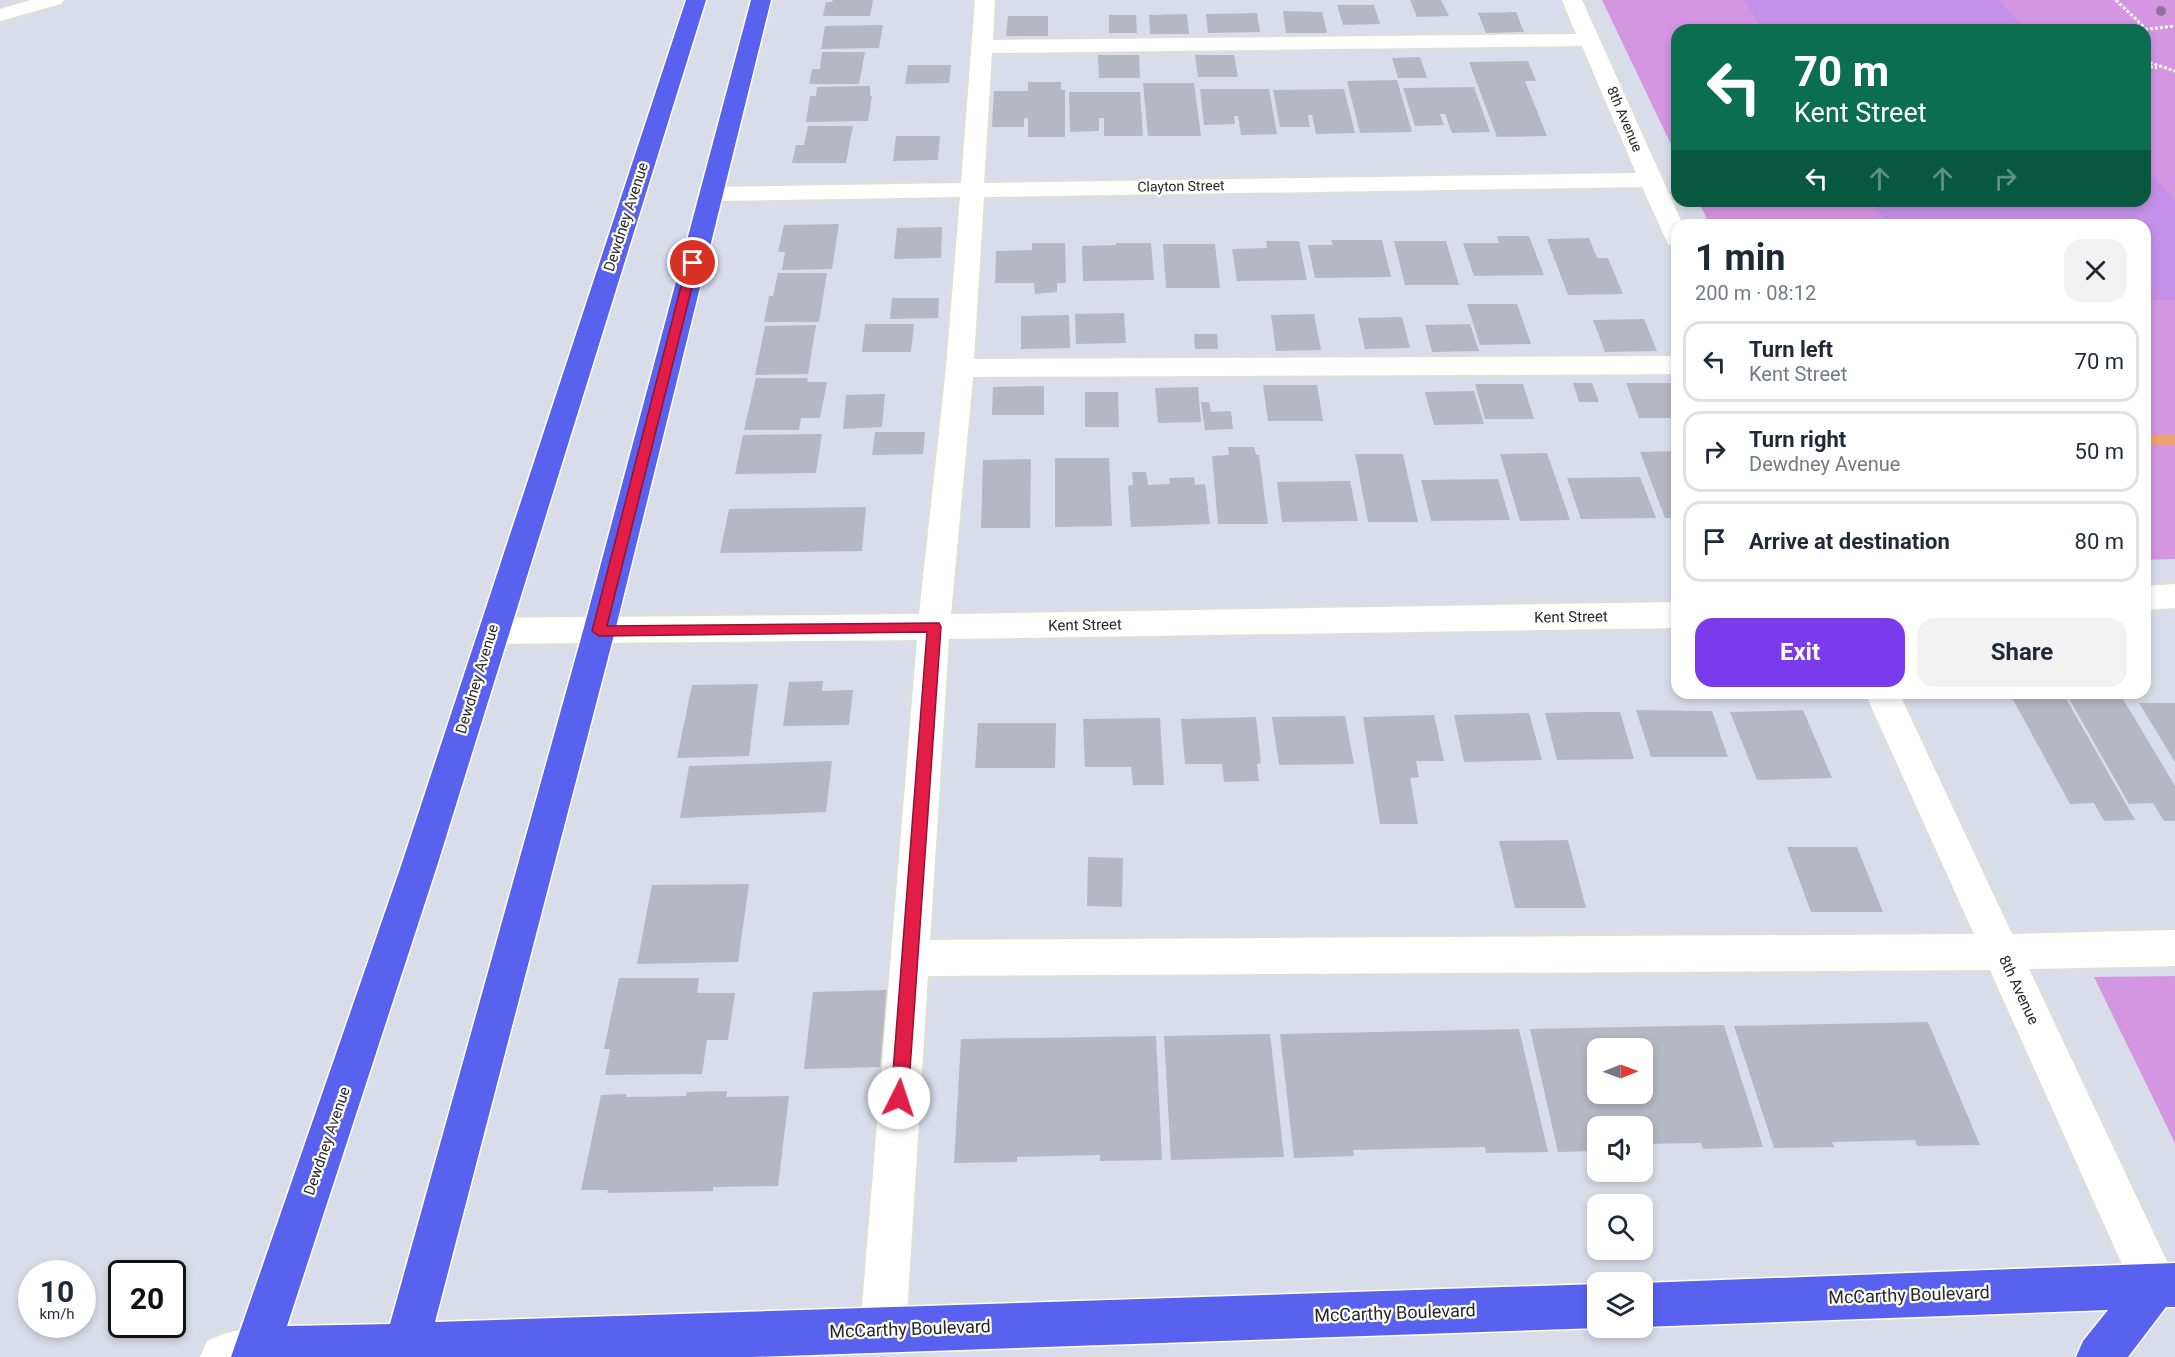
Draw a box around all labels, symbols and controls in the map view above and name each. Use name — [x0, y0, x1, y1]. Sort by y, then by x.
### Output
text: 70 m — [1794, 47, 1889, 96]
icon: left — [1695, 48, 1773, 126]
street label: 8th Avenue — [1604, 84, 1646, 154]
text: Kent Street — [1794, 97, 1927, 129]
street label: Dewdney Avenue — [600, 160, 652, 274]
icon: left — [1800, 162, 1833, 195]
icon: ahead — [1863, 162, 1896, 195]
icon: ahead — [1926, 162, 1959, 195]
icon: right — [1989, 162, 2022, 195]
street label: Clayton Street — [1137, 177, 1225, 195]
pin — [667, 237, 718, 288]
text: 1 min — [1695, 237, 1786, 279]
button: close — [2064, 239, 2127, 302]
icon: arrive — [676, 246, 709, 279]
text: 200 m · 08:12 — [1695, 281, 1816, 305]
text: Turn left — [1749, 337, 1833, 362]
icon: left — [1698, 345, 1731, 378]
text: 70 m — [2075, 349, 2124, 374]
text: Kent Street — [1749, 362, 1847, 386]
text: Turn right — [1749, 427, 1846, 452]
icon: right — [1698, 435, 1731, 468]
text: 50 m — [2075, 439, 2124, 464]
text: Dewdney Avenue — [1749, 452, 1900, 476]
icon: arrive — [1698, 525, 1731, 558]
text: Arrive at destination — [1749, 529, 1950, 554]
text: 80 m — [2075, 529, 2124, 554]
street label: Kent Street — [1534, 607, 1608, 627]
street label: Kent Street — [1048, 615, 1122, 635]
button: Exit — [1695, 618, 1905, 687]
button: Share — [1917, 618, 2127, 687]
street label: Dewdney Avenue — [452, 622, 502, 736]
street label: 8th Avenue — [1995, 952, 2043, 1028]
north arrow — [1587, 1038, 1653, 1104]
map controls — [1587, 1038, 1653, 1338]
position arrow — [867, 1066, 931, 1130]
street label: Dewdney Avenue — [300, 1084, 354, 1198]
button: sound — [1587, 1116, 1653, 1182]
button: search — [1587, 1194, 1653, 1260]
speed limit sign: 20 — [108, 1260, 186, 1338]
button: layers — [1587, 1272, 1653, 1338]
text: 10 — [40, 1274, 74, 1309]
street label: McCarthy Boulevard — [1828, 1281, 1990, 1308]
street label: McCarthy Boulevard — [1314, 1299, 1476, 1326]
text: km/h — [39, 1305, 75, 1323]
street label: McCarthy Boulevard — [829, 1315, 991, 1342]

